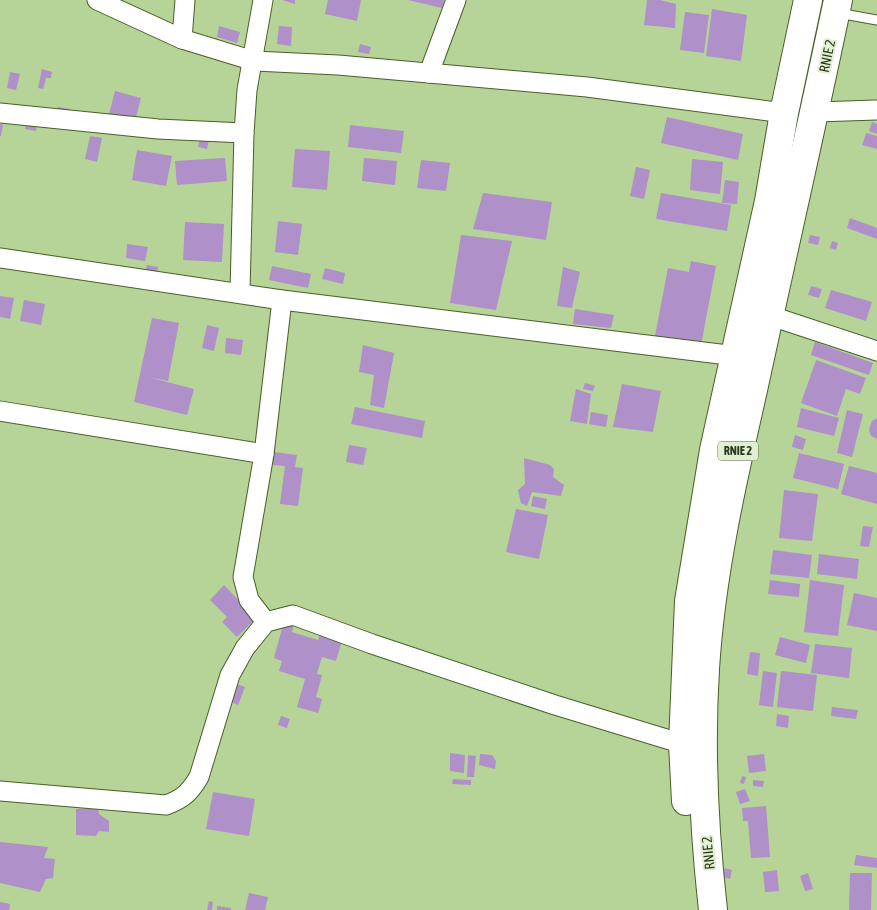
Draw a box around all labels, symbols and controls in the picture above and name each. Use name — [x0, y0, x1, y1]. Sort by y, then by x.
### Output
street label: RNIE 2 — [816, 38, 838, 74]
road number: RNIE 2 — [718, 442, 758, 461]
street label: RNIE 2 — [698, 836, 718, 870]

